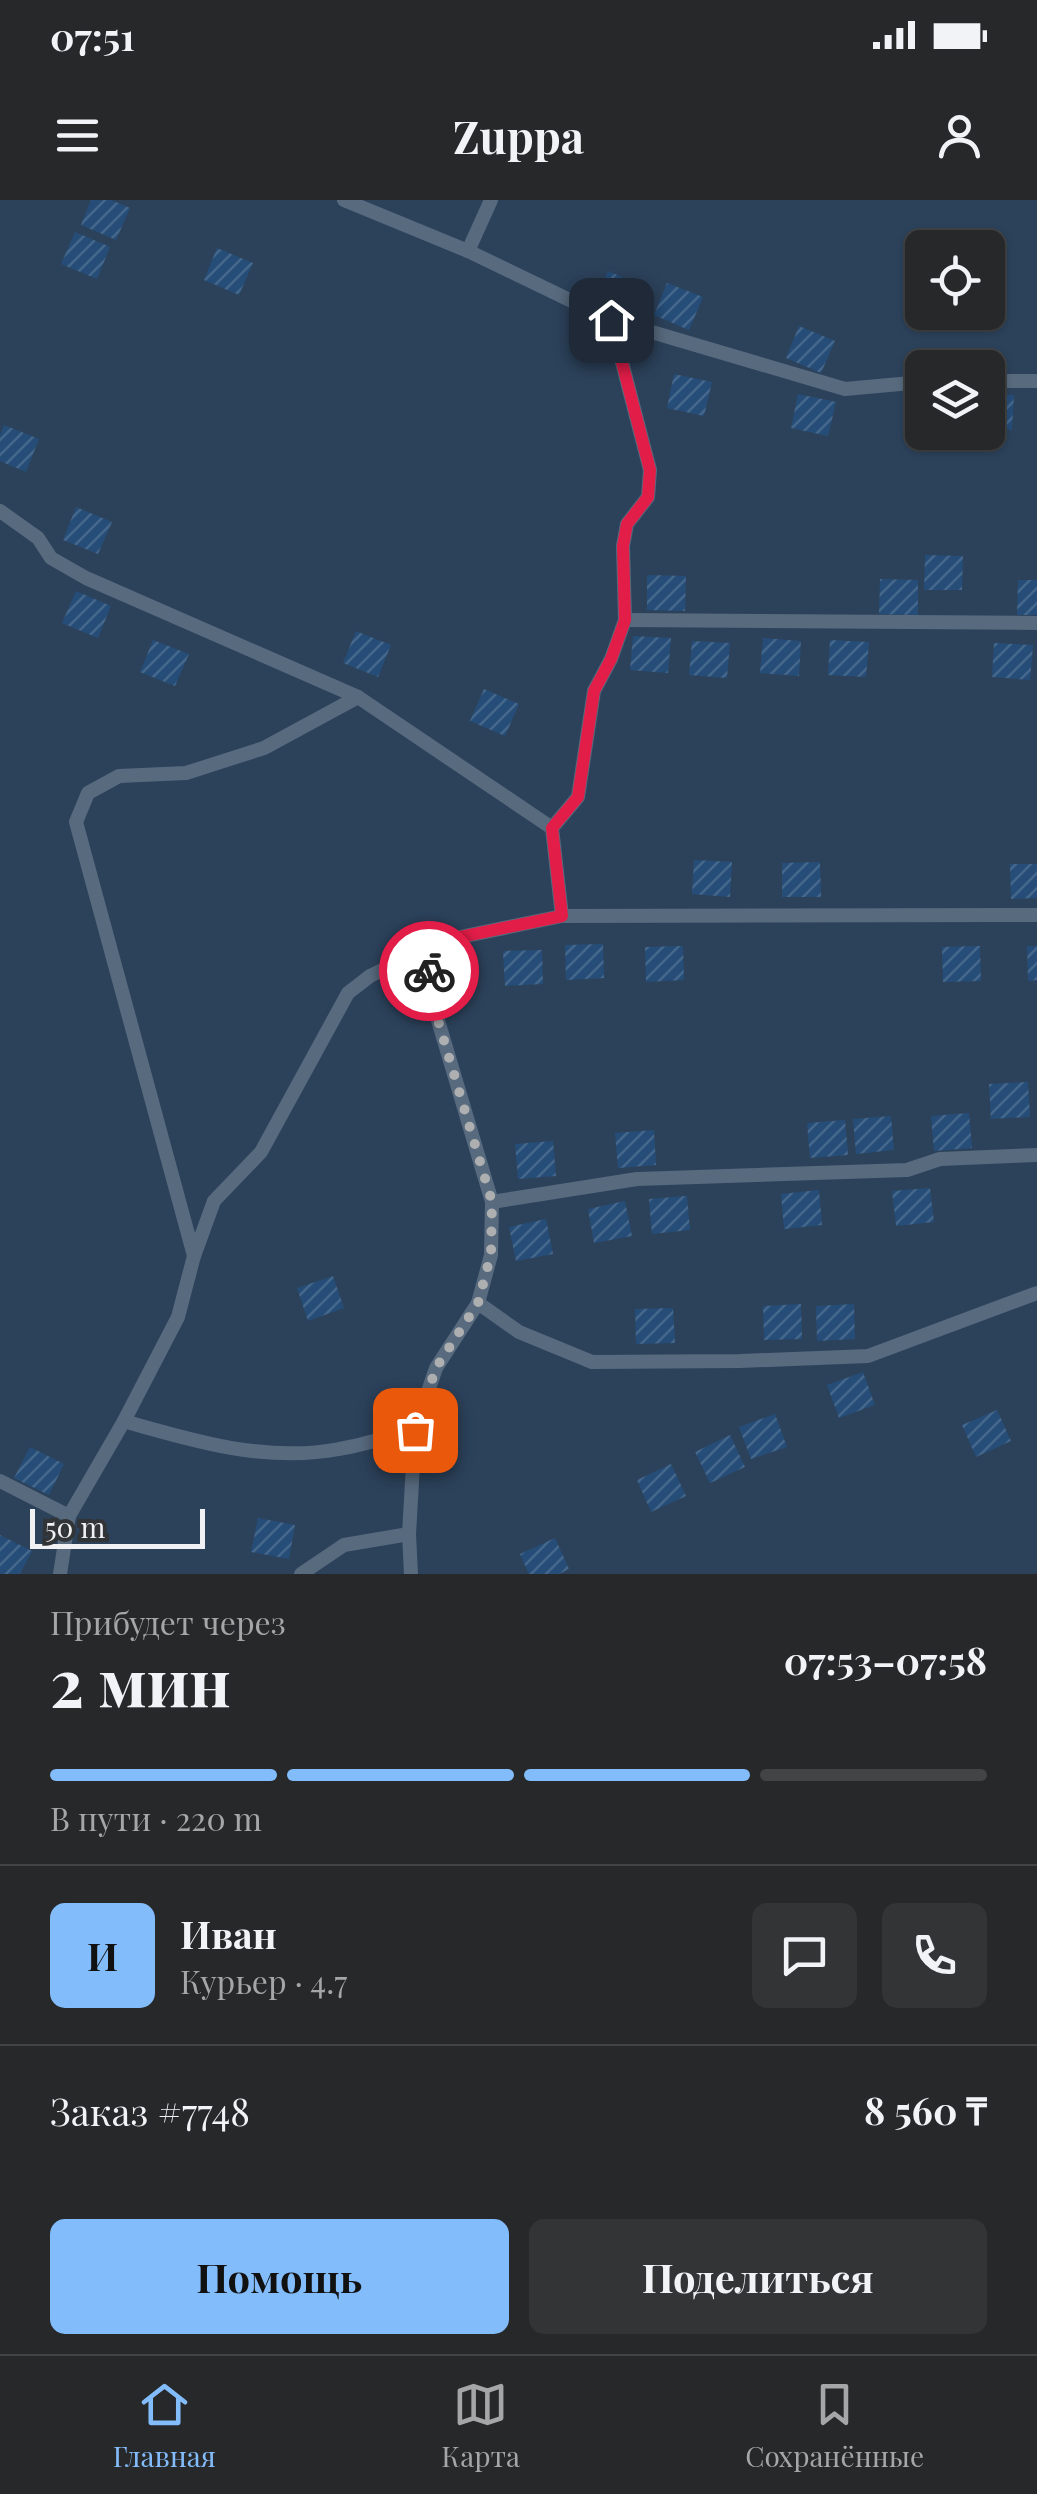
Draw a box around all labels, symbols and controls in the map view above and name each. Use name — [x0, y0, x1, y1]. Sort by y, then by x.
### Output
text: 07:51 — [50, 10, 135, 61]
text: Zuppa — [453, 105, 584, 165]
icon: menu — [50, 108, 105, 163]
icon: person — [932, 108, 987, 163]
map controls — [905, 230, 1005, 450]
button: locate — [905, 230, 1005, 330]
pin — [569, 278, 654, 363]
icon: home — [584, 293, 639, 348]
button: layers — [905, 350, 1005, 450]
courier — [379, 921, 479, 1021]
icon: bike — [402, 944, 457, 999]
pin — [373, 1388, 458, 1473]
icon: bag — [388, 1403, 443, 1458]
scale bar — [30, 1504, 205, 1548]
text: 50 m — [45, 1508, 105, 1545]
text: Прибудет через — [50, 1600, 286, 1643]
text: 07:53–07:58 — [784, 1634, 987, 1685]
text: 2 мин — [50, 1637, 231, 1723]
text: В пути · 220 m — [50, 1796, 262, 1839]
button: chat — [752, 1903, 857, 2008]
button: phone — [882, 1903, 987, 2008]
text: Иван — [180, 1908, 277, 1959]
text: И — [87, 1930, 118, 1981]
text: Курьер · 4.7 — [180, 1959, 347, 2002]
text: 8 560 ₸ — [864, 2084, 987, 2135]
text: Заказ #7748 — [50, 2085, 250, 2136]
button: Помощь — [50, 2219, 509, 2334]
button: Поделиться — [529, 2219, 987, 2334]
tab: Главная — [113, 2377, 216, 2474]
tab: Карта — [441, 2377, 520, 2474]
tab: Сохранённые — [745, 2377, 924, 2474]

